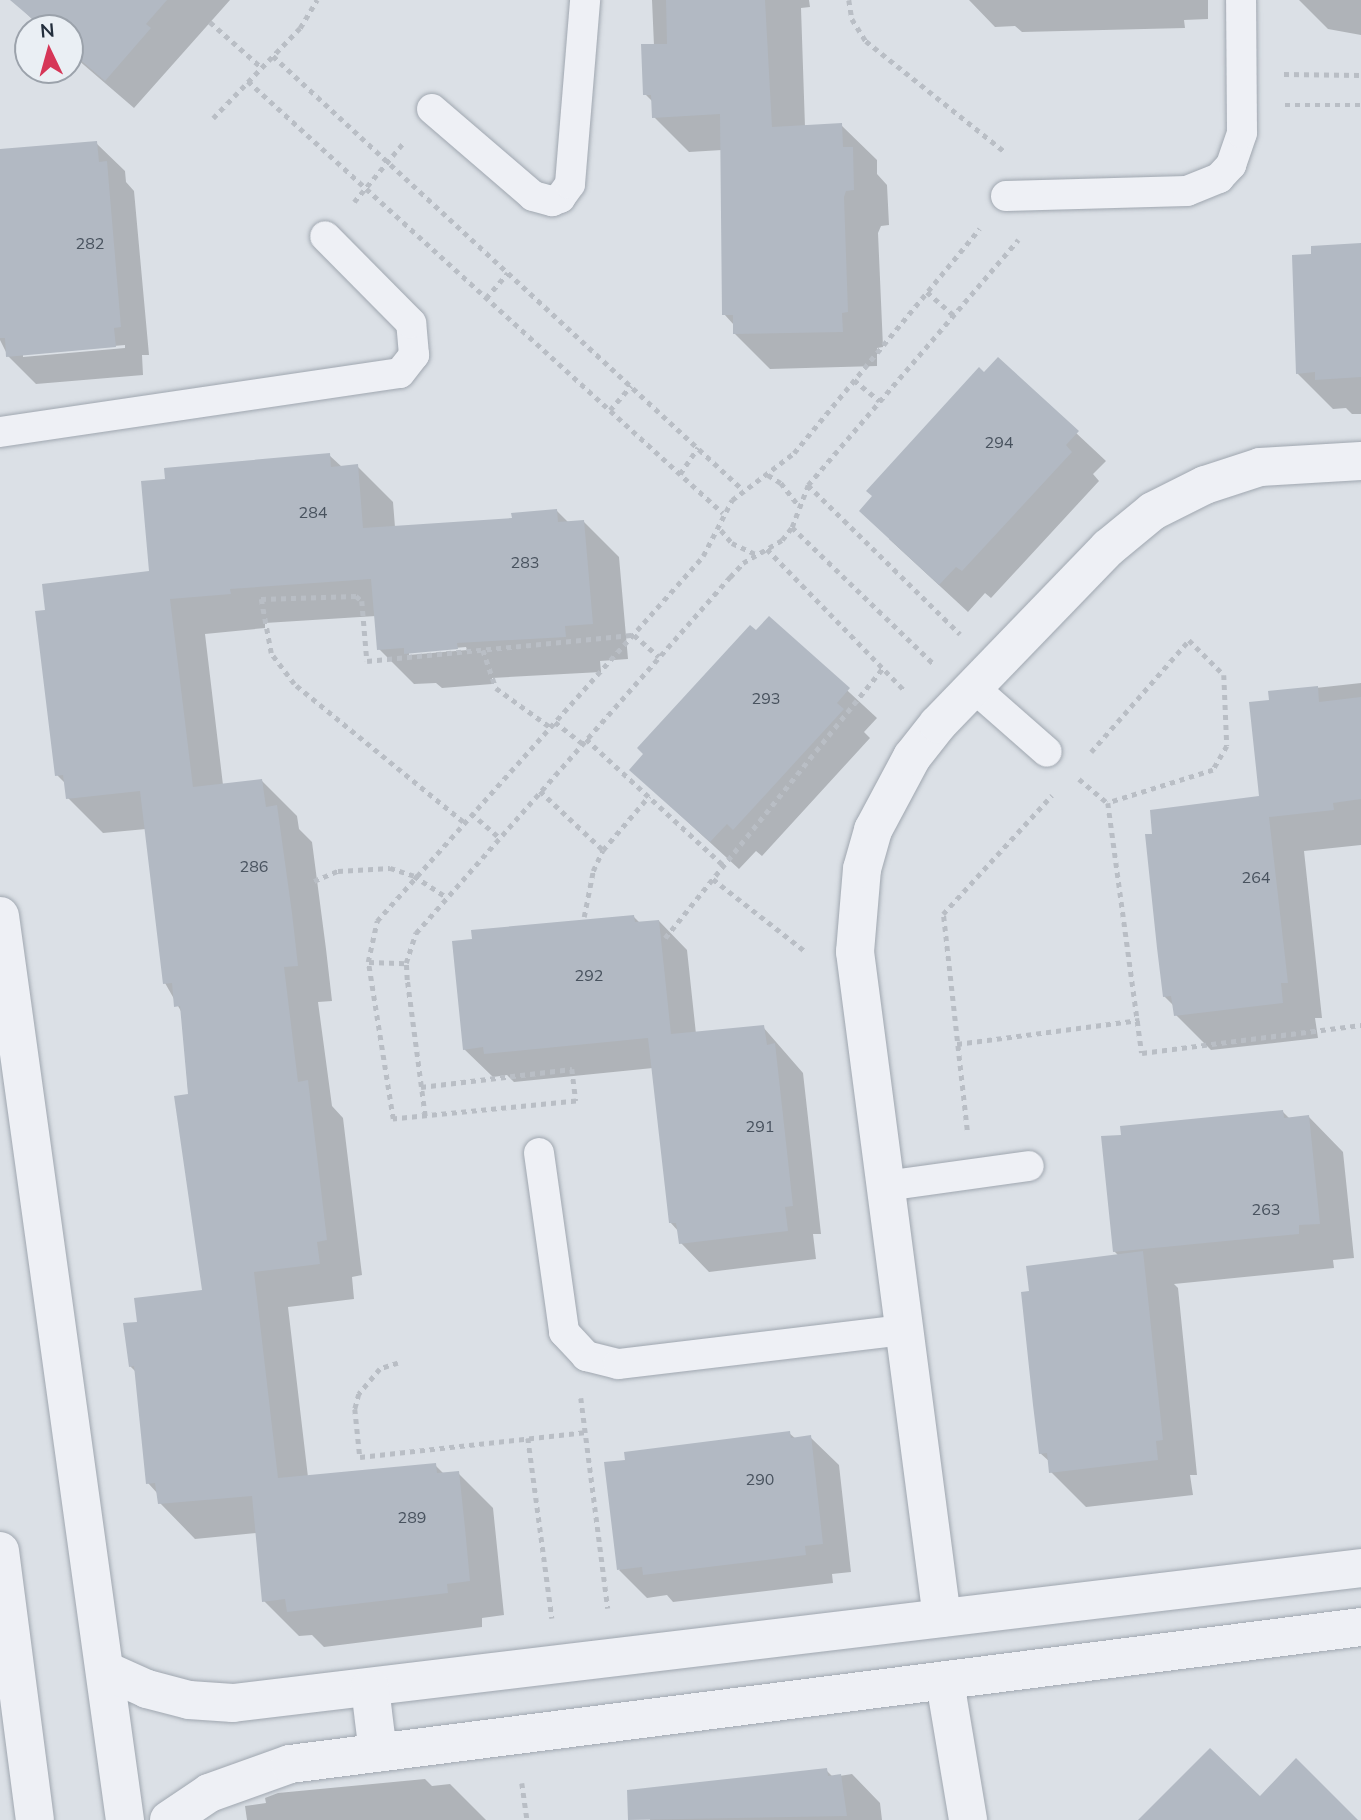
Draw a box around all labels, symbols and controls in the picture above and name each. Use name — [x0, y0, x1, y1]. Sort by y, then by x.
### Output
north arrow — [14, 14, 84, 84]
text: N — [39, 17, 56, 43]
house number: 282 — [76, 233, 104, 253]
house number: 294 — [985, 432, 1013, 452]
house number: 284 — [299, 502, 327, 522]
house number: 283 — [511, 552, 539, 572]
house number: 293 — [752, 688, 780, 708]
house number: 286 — [240, 856, 268, 876]
house number: 264 — [1242, 867, 1270, 887]
house number: 292 — [575, 965, 603, 985]
house number: 291 — [746, 1116, 774, 1136]
house number: 263 — [1252, 1199, 1280, 1219]
house number: 290 — [746, 1469, 774, 1489]
house number: 289 — [398, 1507, 426, 1527]

